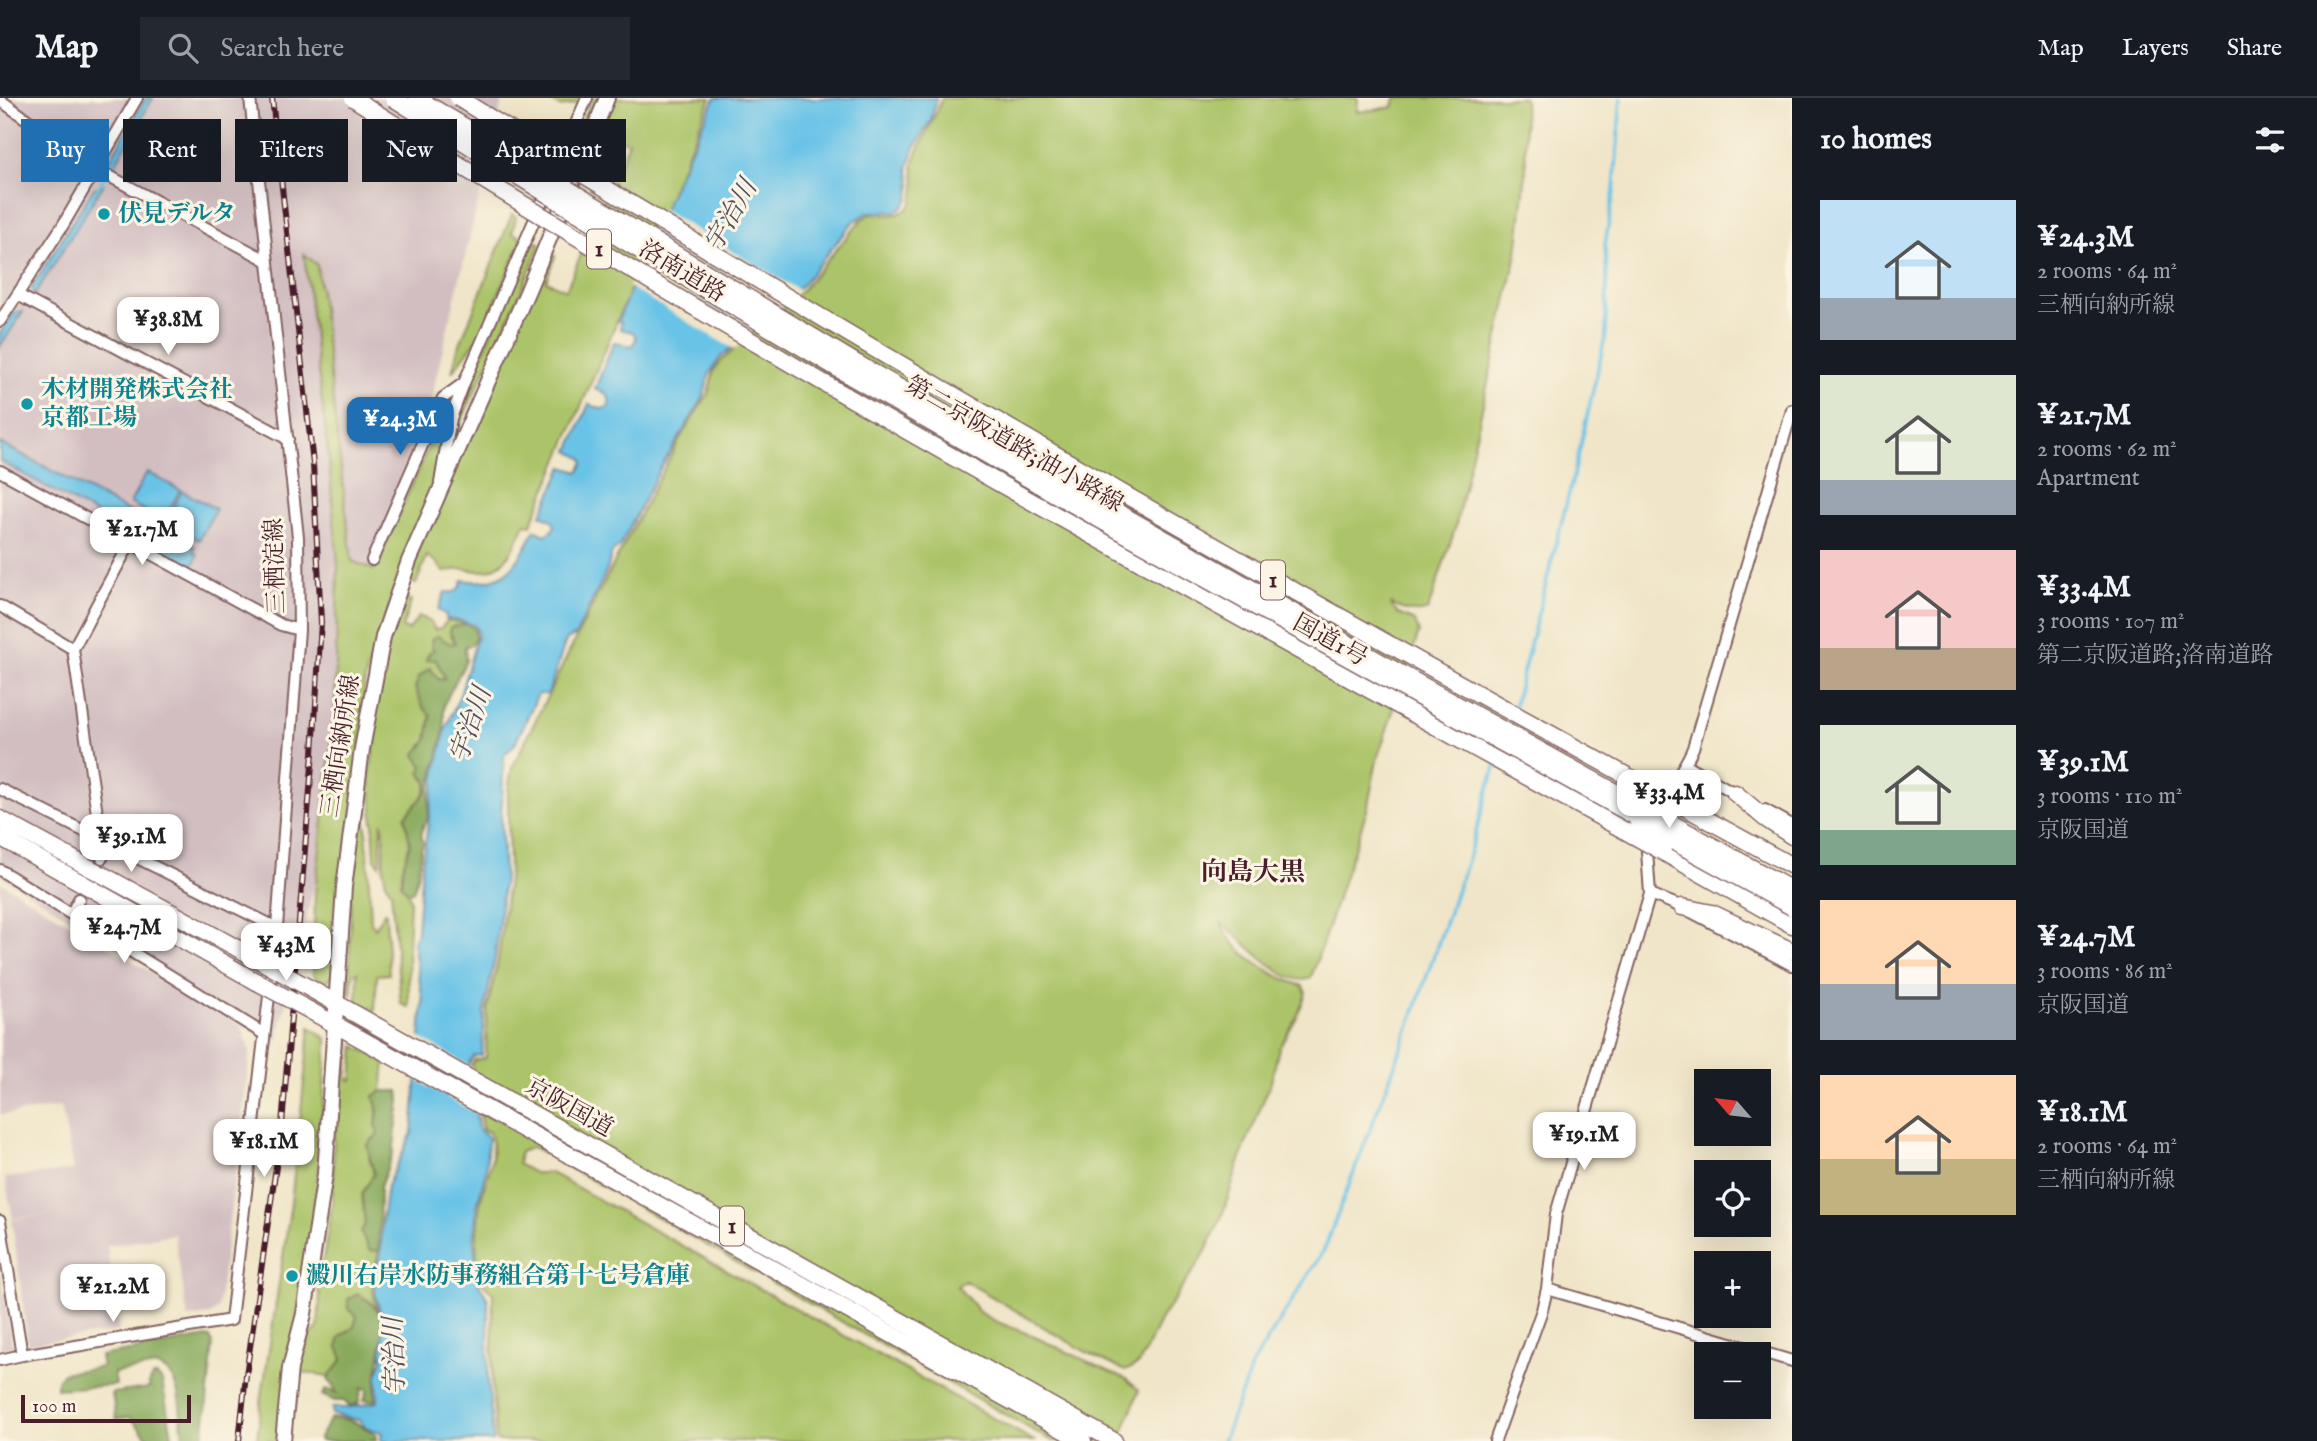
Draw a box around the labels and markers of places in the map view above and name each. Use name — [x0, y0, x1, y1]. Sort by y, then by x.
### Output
place label: 伏見デルタ — [118, 199, 236, 230]
marker: 伏見デルタ — [96, 206, 112, 222]
pin: ¥38.8M — [111, 298, 225, 357]
place label: 木材開発株式会社 京都工場 — [41, 375, 233, 434]
marker: 木材開発株式会社 京都工場 — [19, 396, 35, 412]
pin: ¥24.3M — [343, 398, 457, 457]
pin: ¥21.7M — [85, 508, 199, 567]
pin: ¥33.4M — [1612, 770, 1726, 830]
pin: ¥39.1M — [74, 814, 188, 874]
pin: ¥24.7M — [67, 906, 181, 965]
pin: ¥43M — [245, 924, 327, 983]
pin: ¥19.1M — [1527, 1112, 1641, 1172]
pin: ¥18.1M — [207, 1119, 321, 1179]
place label: 澱川右岸水防事務組合第十七号倉庫 — [306, 1261, 690, 1292]
pin: ¥21.2M — [56, 1264, 170, 1324]
marker: 澱川右岸水防事務組合第十七号倉庫 — [284, 1268, 300, 1284]

